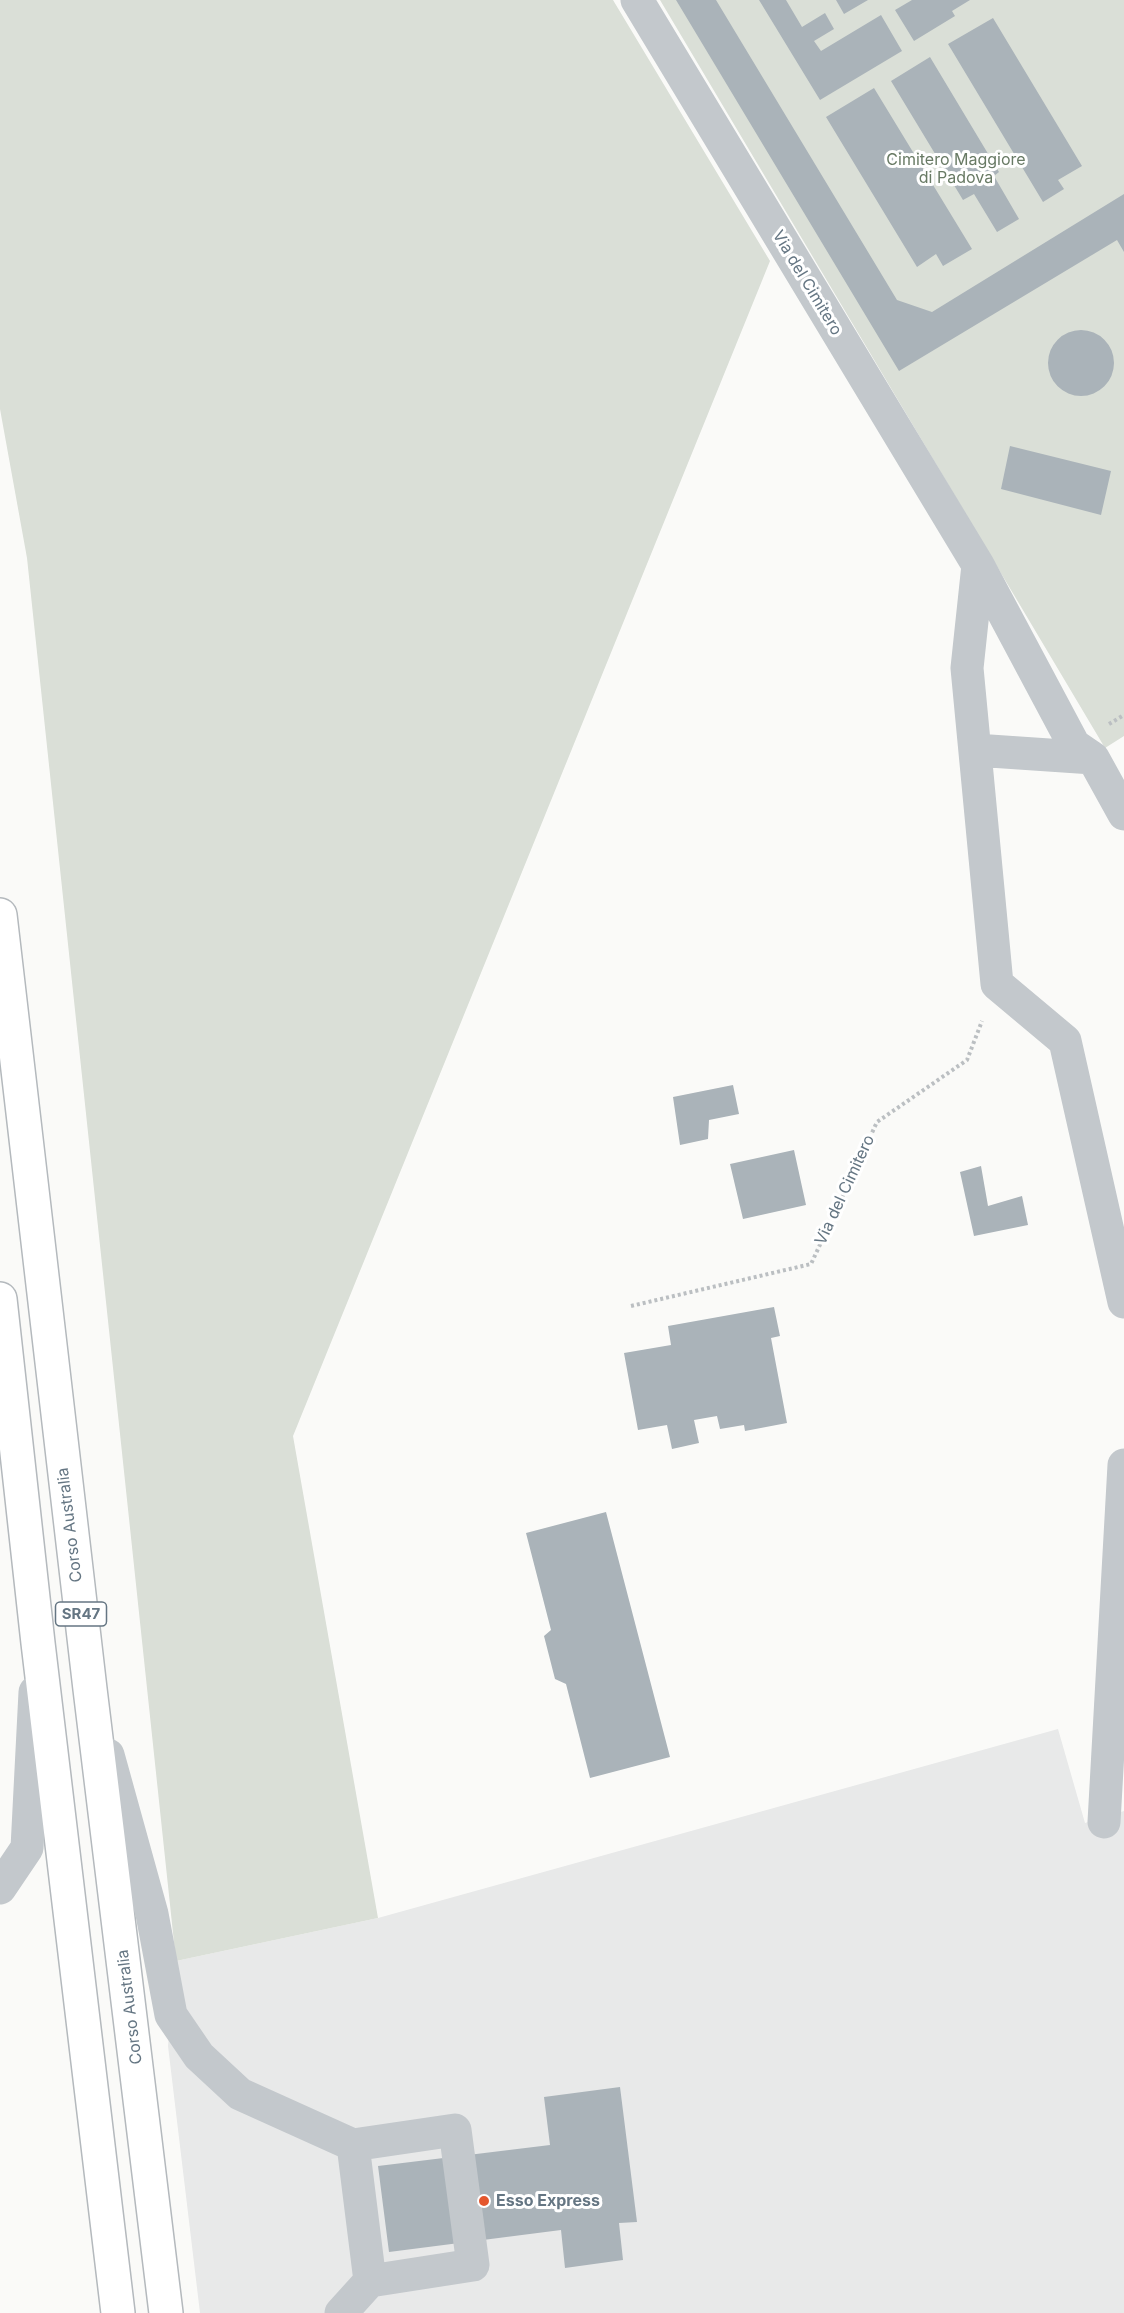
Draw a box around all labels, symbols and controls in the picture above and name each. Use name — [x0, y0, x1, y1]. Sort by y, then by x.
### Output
park label: Cimitero Maggiore di Padova — [886, 150, 1026, 188]
street label: Via del Cimitero — [768, 227, 846, 339]
street label: Via del Cimitero — [811, 1132, 879, 1248]
street label: Corso Australia — [53, 1466, 87, 1584]
road number: SR47 — [56, 1602, 106, 1626]
street label: Corso Australia — [113, 1948, 147, 2066]
place label: Esso Express — [496, 2191, 600, 2211]
marker: Esso Express — [477, 2194, 491, 2208]

